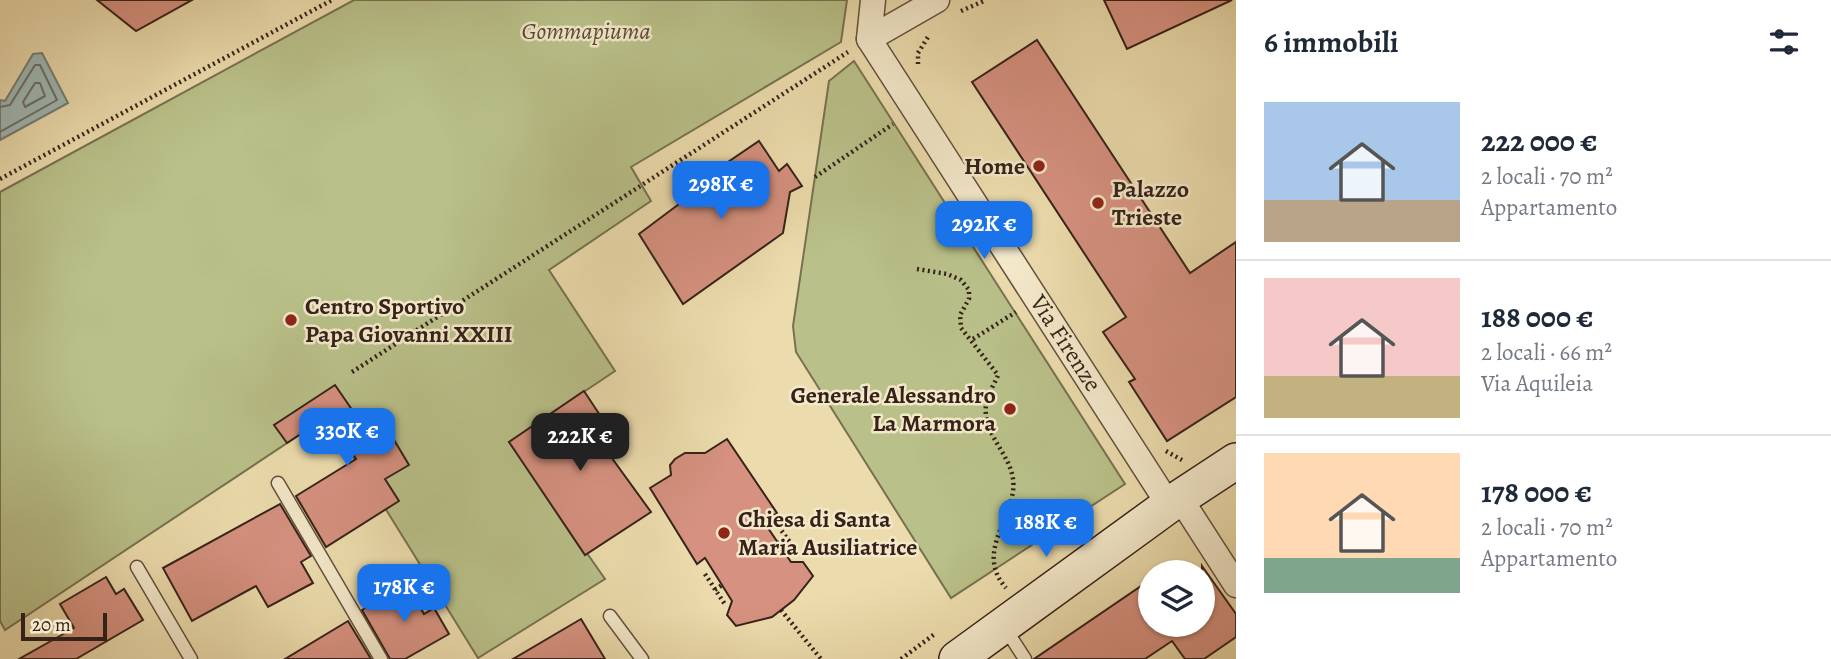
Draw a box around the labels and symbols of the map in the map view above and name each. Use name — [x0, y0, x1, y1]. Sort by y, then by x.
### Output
park label: Gommapiuma — [522, 15, 650, 47]
place label: Home — [964, 150, 1025, 182]
marker: Home — [1031, 158, 1047, 174]
pin: 298K € — [664, 162, 778, 221]
place label: Palazzo Trieste — [1112, 173, 1189, 233]
marker: Palazzo Trieste — [1090, 195, 1106, 211]
pin: 292K € — [927, 202, 1041, 261]
street label: Via Firenze — [1022, 287, 1109, 398]
place label: Centro Sportivo Papa Giovanni XXIII — [305, 290, 512, 350]
marker: Centro Sportivo Papa Giovanni XXIII — [283, 312, 299, 328]
place label: Generale Alessandro La Marmora — [790, 379, 996, 439]
marker: Generale Alessandro La Marmora — [1002, 401, 1018, 417]
pin: 330K € — [290, 408, 404, 468]
pin: 222K € — [523, 414, 637, 473]
pin: 188K € — [989, 500, 1103, 559]
place label: Chiesa di Santa Maria Ausiliatrice — [738, 503, 917, 563]
marker: Chiesa di Santa Maria Ausiliatrice — [716, 525, 732, 541]
pin: 178K € — [347, 564, 461, 624]
scale bar — [21, 610, 107, 642]

